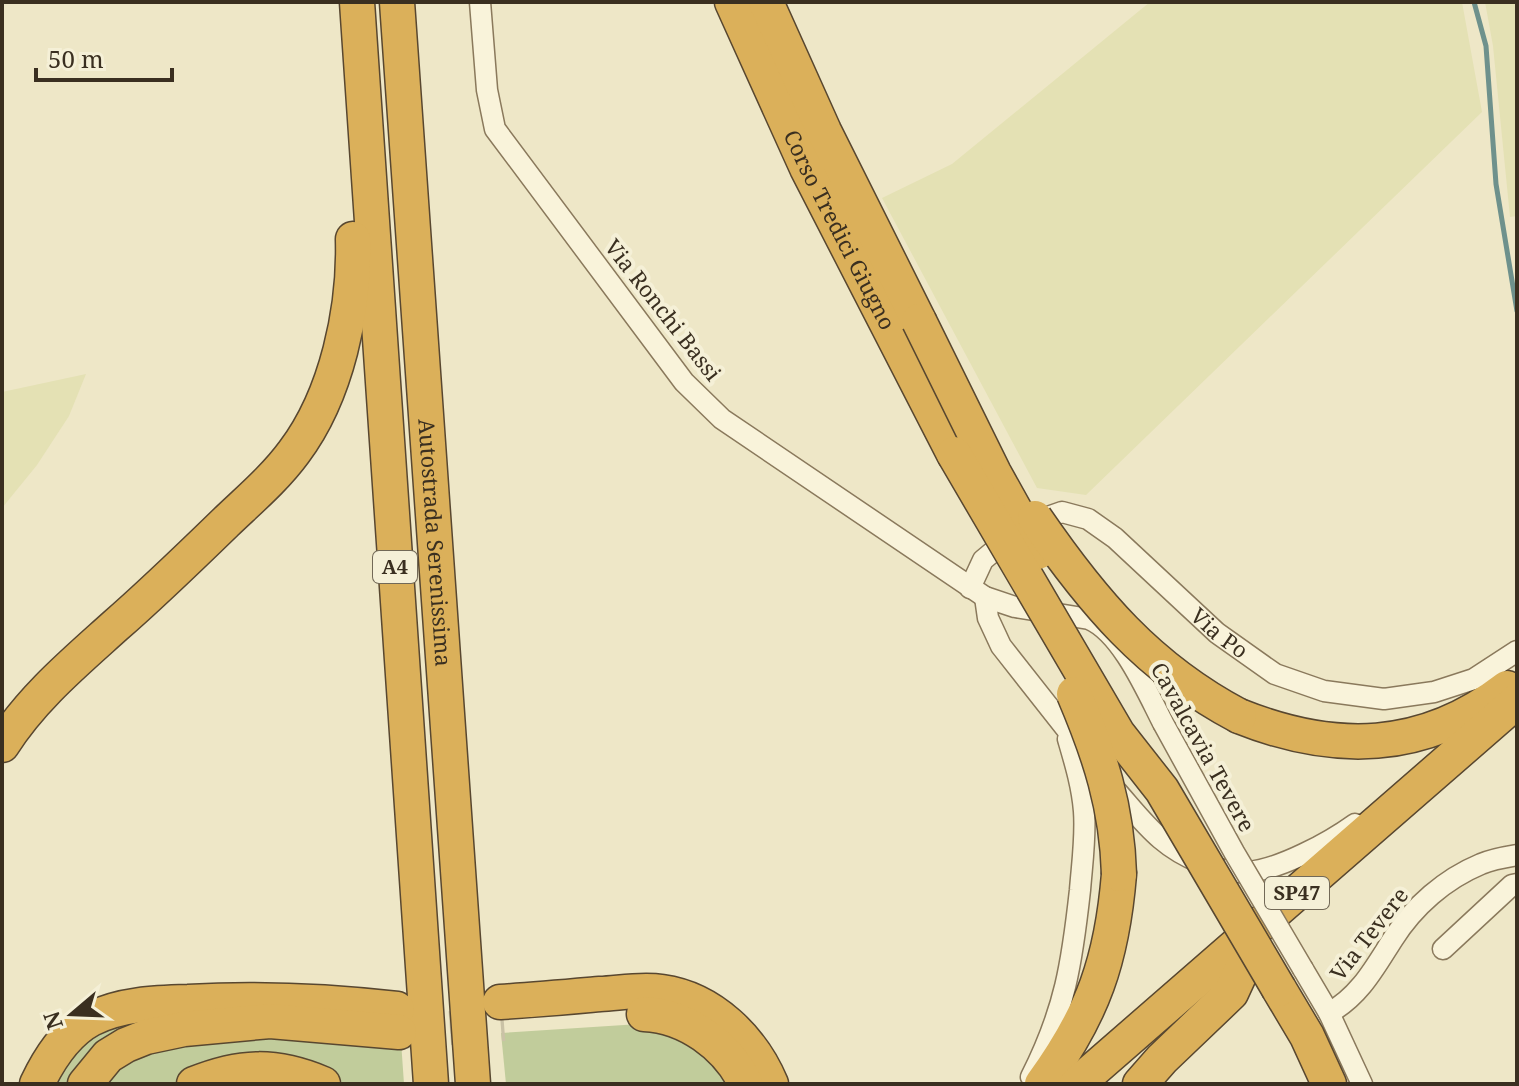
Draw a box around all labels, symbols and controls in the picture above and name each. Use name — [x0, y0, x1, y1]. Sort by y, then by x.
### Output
scale bar — [36, 32, 172, 82]
text: 50 m — [48, 42, 104, 75]
street label: Corso Tredici Giugno — [778, 125, 904, 334]
street label: Via Ronchi Bassi — [599, 232, 729, 387]
street label: Autostrada Serenissima — [412, 418, 460, 668]
road number: A4 — [373, 551, 417, 583]
street label: Via Po — [1185, 600, 1255, 665]
street label: Cavalcavia Tevere — [1145, 656, 1263, 837]
road number: SP47 — [1265, 877, 1329, 909]
street label: Via Tevere — [1322, 880, 1414, 986]
north arrow — [32, 974, 112, 1054]
text: N — [35, 1008, 69, 1034]

